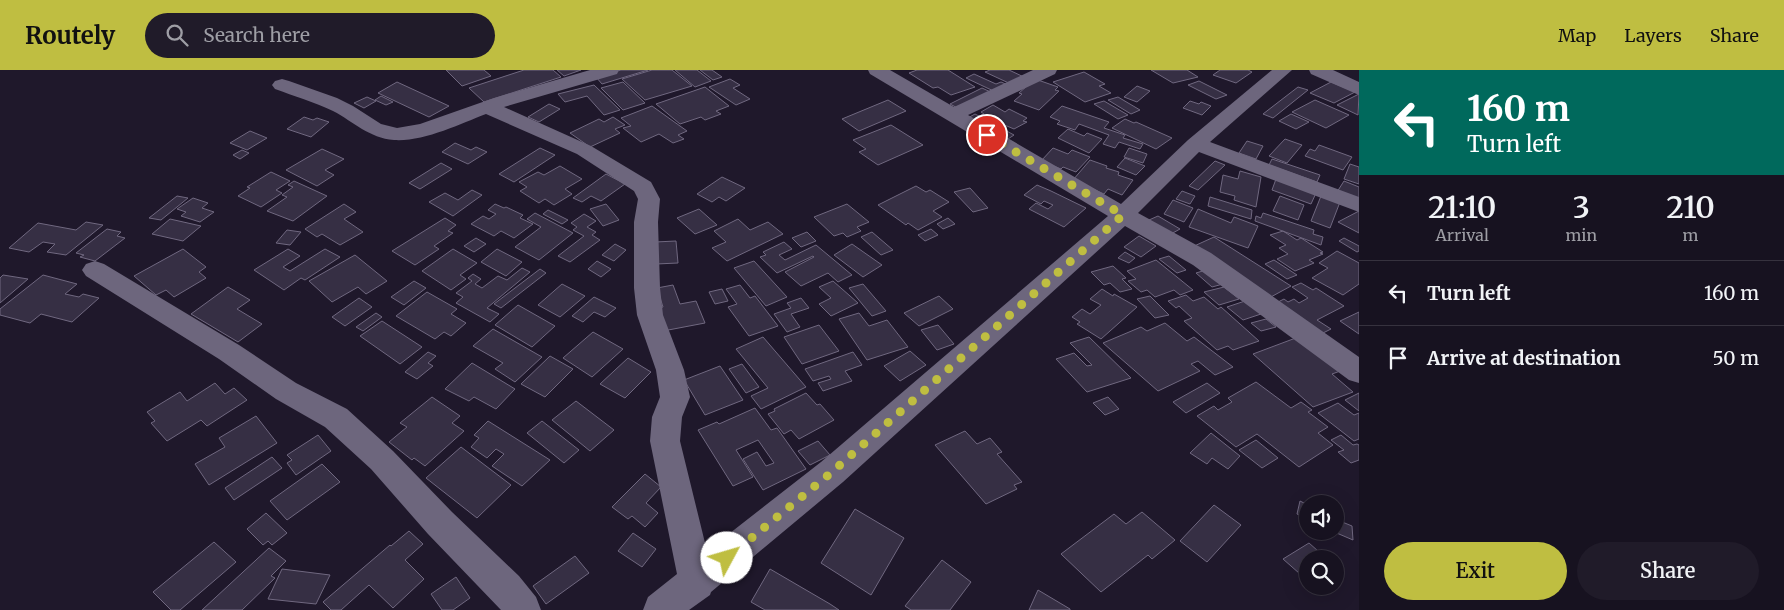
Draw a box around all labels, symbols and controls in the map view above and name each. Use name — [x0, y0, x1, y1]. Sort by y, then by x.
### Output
search box — [145, 13, 495, 58]
text: Routely — [25, 20, 115, 51]
icon: search — [163, 21, 191, 49]
text: Search here — [203, 23, 310, 47]
text: Map — [1558, 24, 1596, 47]
text: Layers — [1624, 24, 1682, 47]
text: Share — [1710, 24, 1759, 47]
text: 160 m — [1467, 87, 1570, 131]
icon: left — [1384, 90, 1449, 155]
pin — [966, 114, 1008, 156]
icon: arrive — [973, 121, 1001, 149]
text: Turn left — [1467, 130, 1561, 158]
text: 21:10 — [1428, 188, 1496, 226]
text: 3 — [1573, 188, 1590, 226]
text: 210 — [1666, 188, 1715, 226]
text: Arrival — [1436, 225, 1489, 245]
text: min — [1565, 225, 1597, 245]
text: m — [1683, 225, 1698, 245]
icon: left — [1384, 279, 1412, 307]
text: Turn left — [1427, 281, 1511, 305]
text: 160 m — [1704, 281, 1759, 305]
icon: arrive — [1384, 344, 1412, 372]
text: Arrive at destination — [1427, 346, 1621, 370]
text: 50 m — [1713, 346, 1759, 370]
map controls — [1299, 495, 1344, 595]
button: sound — [1299, 495, 1344, 540]
position arrow — [700, 531, 752, 583]
button: Exit — [1384, 542, 1567, 600]
button: Share — [1577, 542, 1759, 600]
button: search — [1299, 550, 1344, 595]

